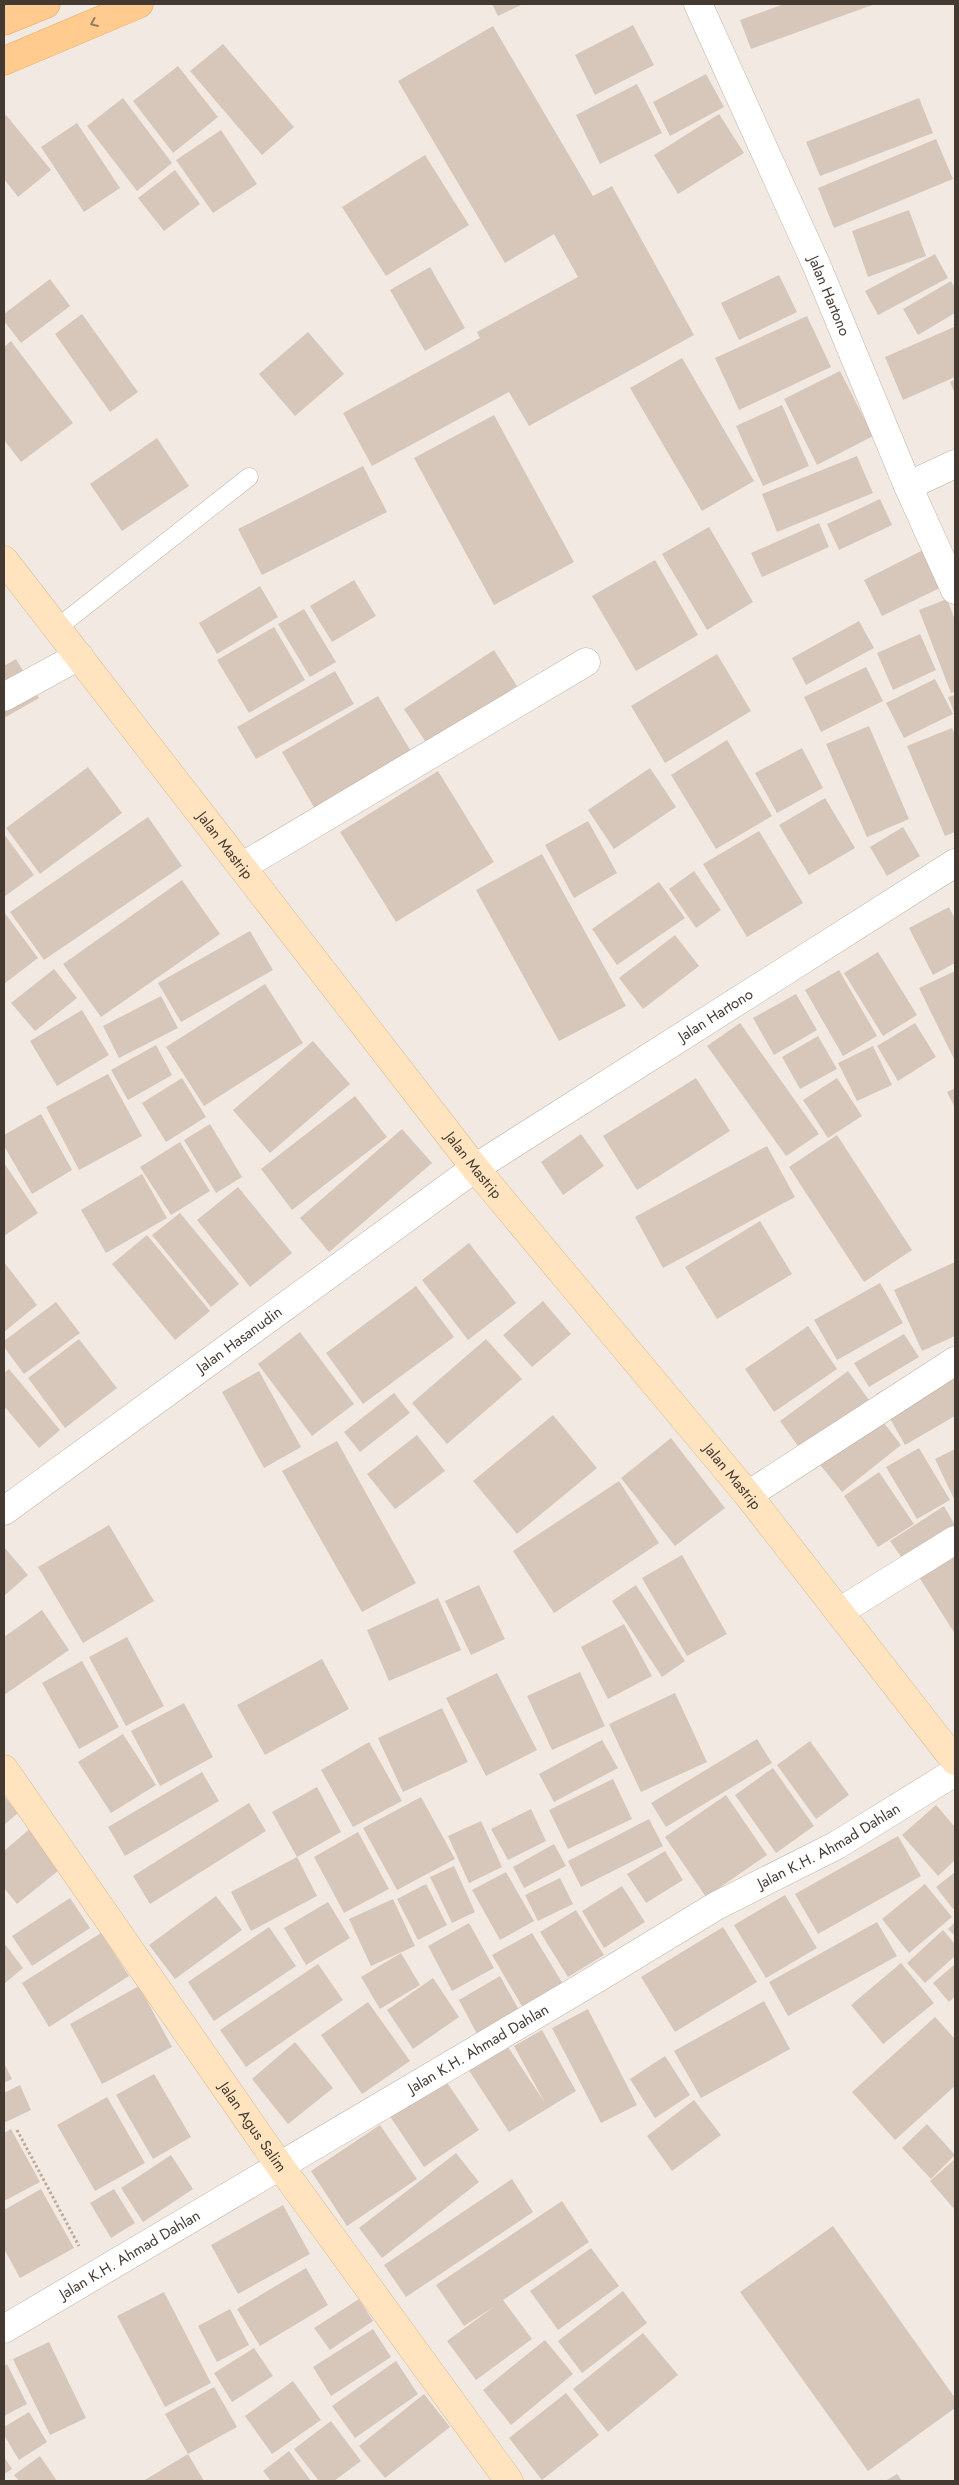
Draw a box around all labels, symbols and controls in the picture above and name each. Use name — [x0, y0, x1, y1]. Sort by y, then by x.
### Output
one-way arrow — [90, 16, 99, 27]
street label: Jalan Hartono — [802, 250, 856, 339]
street label: Jalan Mastrip — [190, 805, 259, 884]
street label: Jalan Hartono — [672, 983, 757, 1048]
street label: Jalan Mastrip — [439, 1125, 508, 1204]
street label: Jalan Hasanudin — [190, 1301, 287, 1380]
street label: Jalan Mastrip — [697, 1437, 767, 1515]
street label: Jalan K.H. Ahmad Dahlan — [752, 1798, 904, 1895]
street label: Jalan K.H. Ahmad Dahlan — [402, 1998, 553, 2100]
street label: Jalan Agus Salim — [213, 2076, 292, 2177]
street label: Jalan K.H. Ahmad Dahlan — [53, 2204, 204, 2306]

